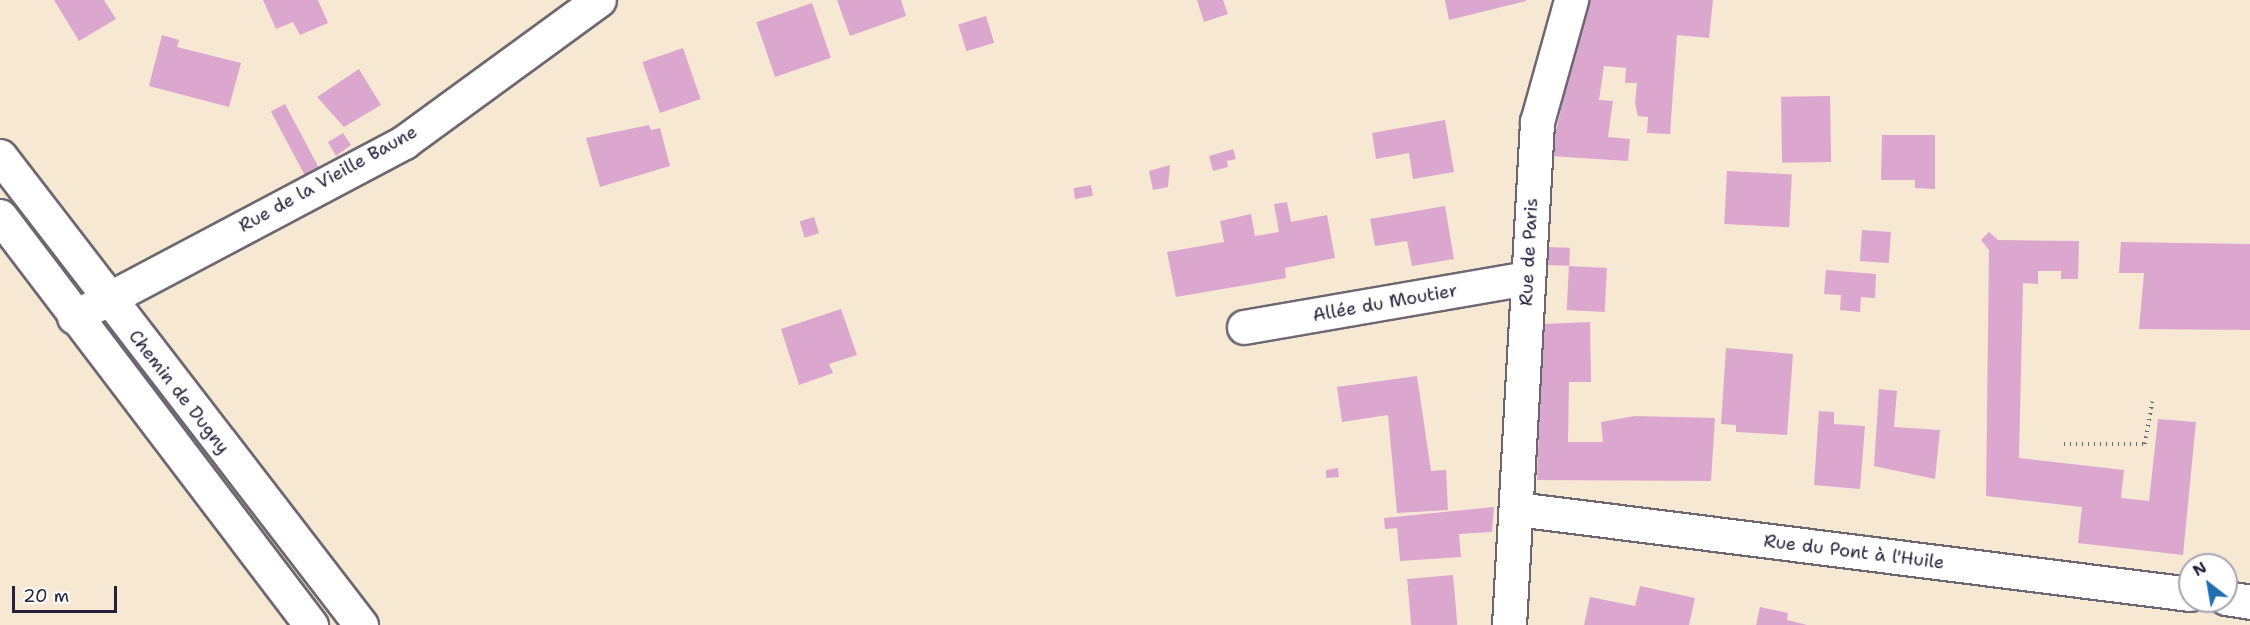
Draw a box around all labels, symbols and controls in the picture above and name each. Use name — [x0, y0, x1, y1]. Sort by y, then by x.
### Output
street label: Rue de la Vieille Baune — [235, 121, 421, 237]
street label: Rue de Paris — [1515, 197, 1543, 307]
street label: Allée du Moutier — [1311, 280, 1459, 326]
street label: Chemin de Dugny — [124, 326, 234, 458]
street label: Rue du Pont à l'Huile — [1763, 530, 1945, 574]
north arrow — [2178, 553, 2238, 613]
text: N — [2189, 557, 2210, 581]
scale bar — [15, 574, 120, 612]
text: 20 m — [23, 584, 69, 608]

